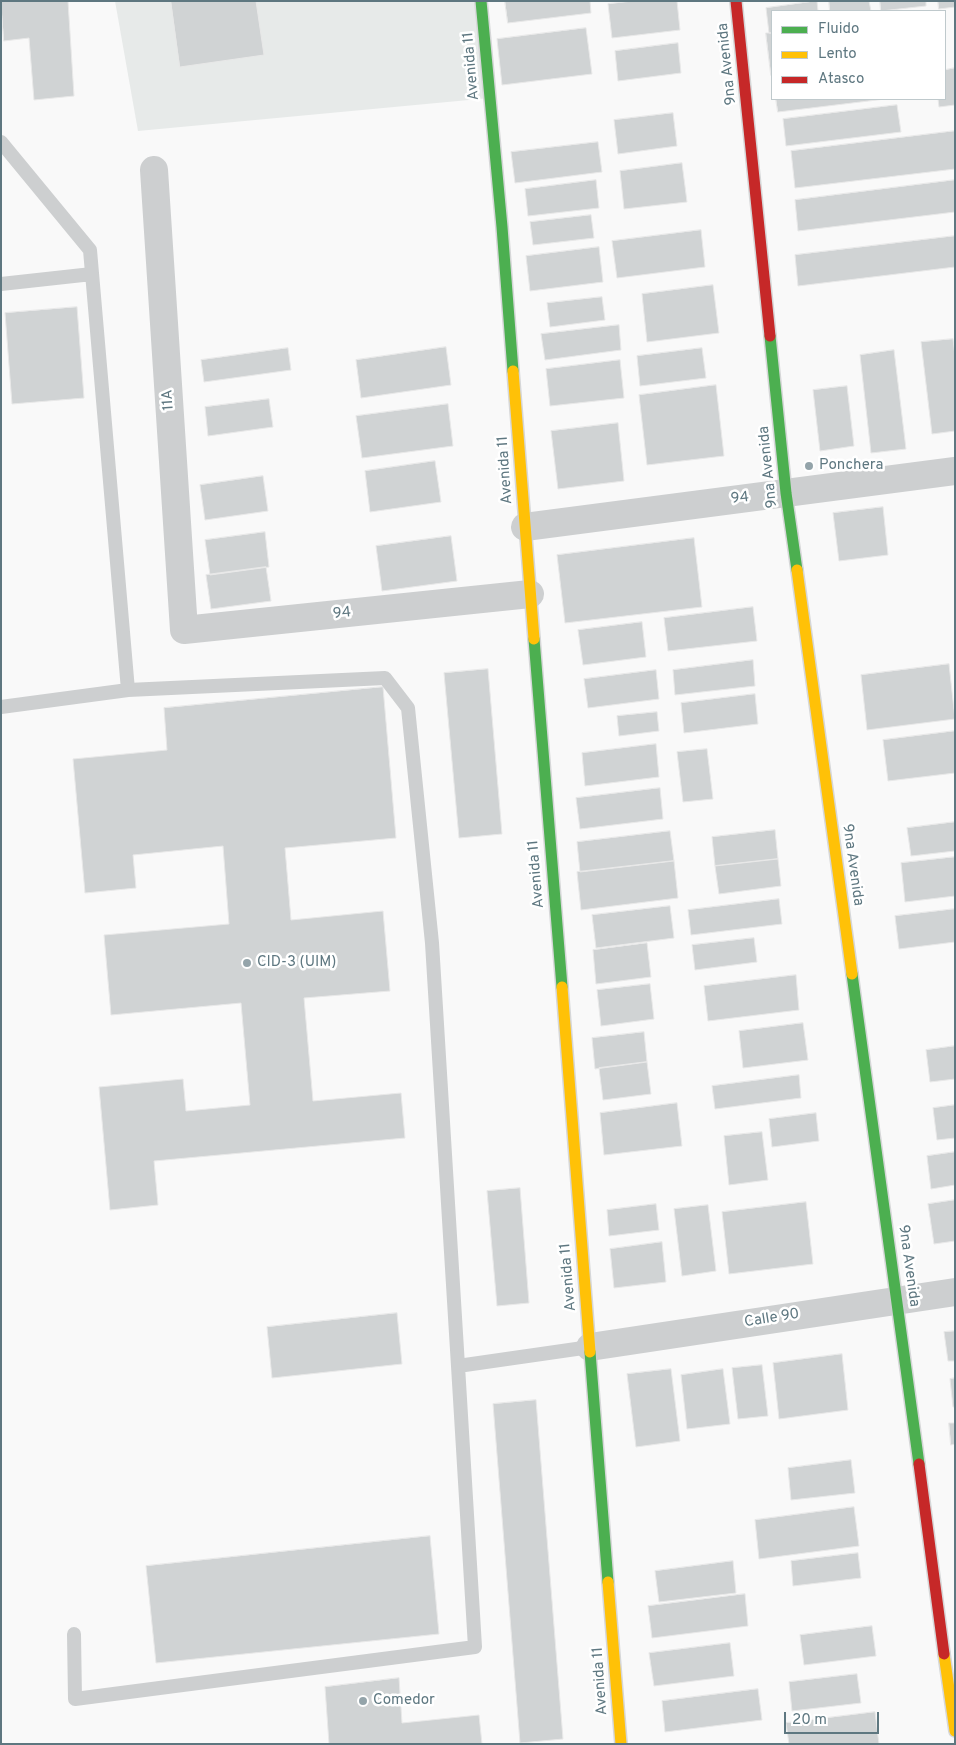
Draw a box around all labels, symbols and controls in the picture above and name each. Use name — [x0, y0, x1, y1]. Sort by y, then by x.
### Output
legend — [771, 10, 946, 100]
text: Fluido — [818, 20, 859, 39]
street label: 9na Avenida — [715, 22, 741, 106]
street label: Avenida 11 — [460, 31, 484, 101]
text: Lento — [818, 45, 857, 64]
text: Atasco — [818, 70, 864, 89]
street label: 11A — [159, 389, 179, 411]
street label: 9na Avenida — [756, 425, 782, 509]
street label: Avenida 11 — [495, 435, 517, 505]
place label: Ponchera — [819, 457, 883, 475]
marker: Ponchera — [803, 460, 815, 472]
street label: 94 — [730, 489, 750, 509]
street label: 94 — [332, 604, 352, 624]
street label: 9na Avenida — [837, 823, 867, 907]
street label: Avenida 11 — [525, 839, 549, 909]
place label: CID-3 (UIM) — [257, 954, 336, 972]
marker: CID-3 (UIM) — [241, 957, 253, 969]
street label: 9na Avenida — [893, 1224, 923, 1308]
street label: Avenida 11 — [557, 1242, 581, 1312]
street label: Calle 90 — [743, 1306, 801, 1332]
street label: Avenida 11 — [590, 1646, 612, 1716]
place label: Comedor — [373, 1692, 435, 1710]
marker: Comedor — [357, 1695, 369, 1707]
scale bar — [786, 1702, 881, 1734]
text: 20 m — [792, 1711, 827, 1730]

